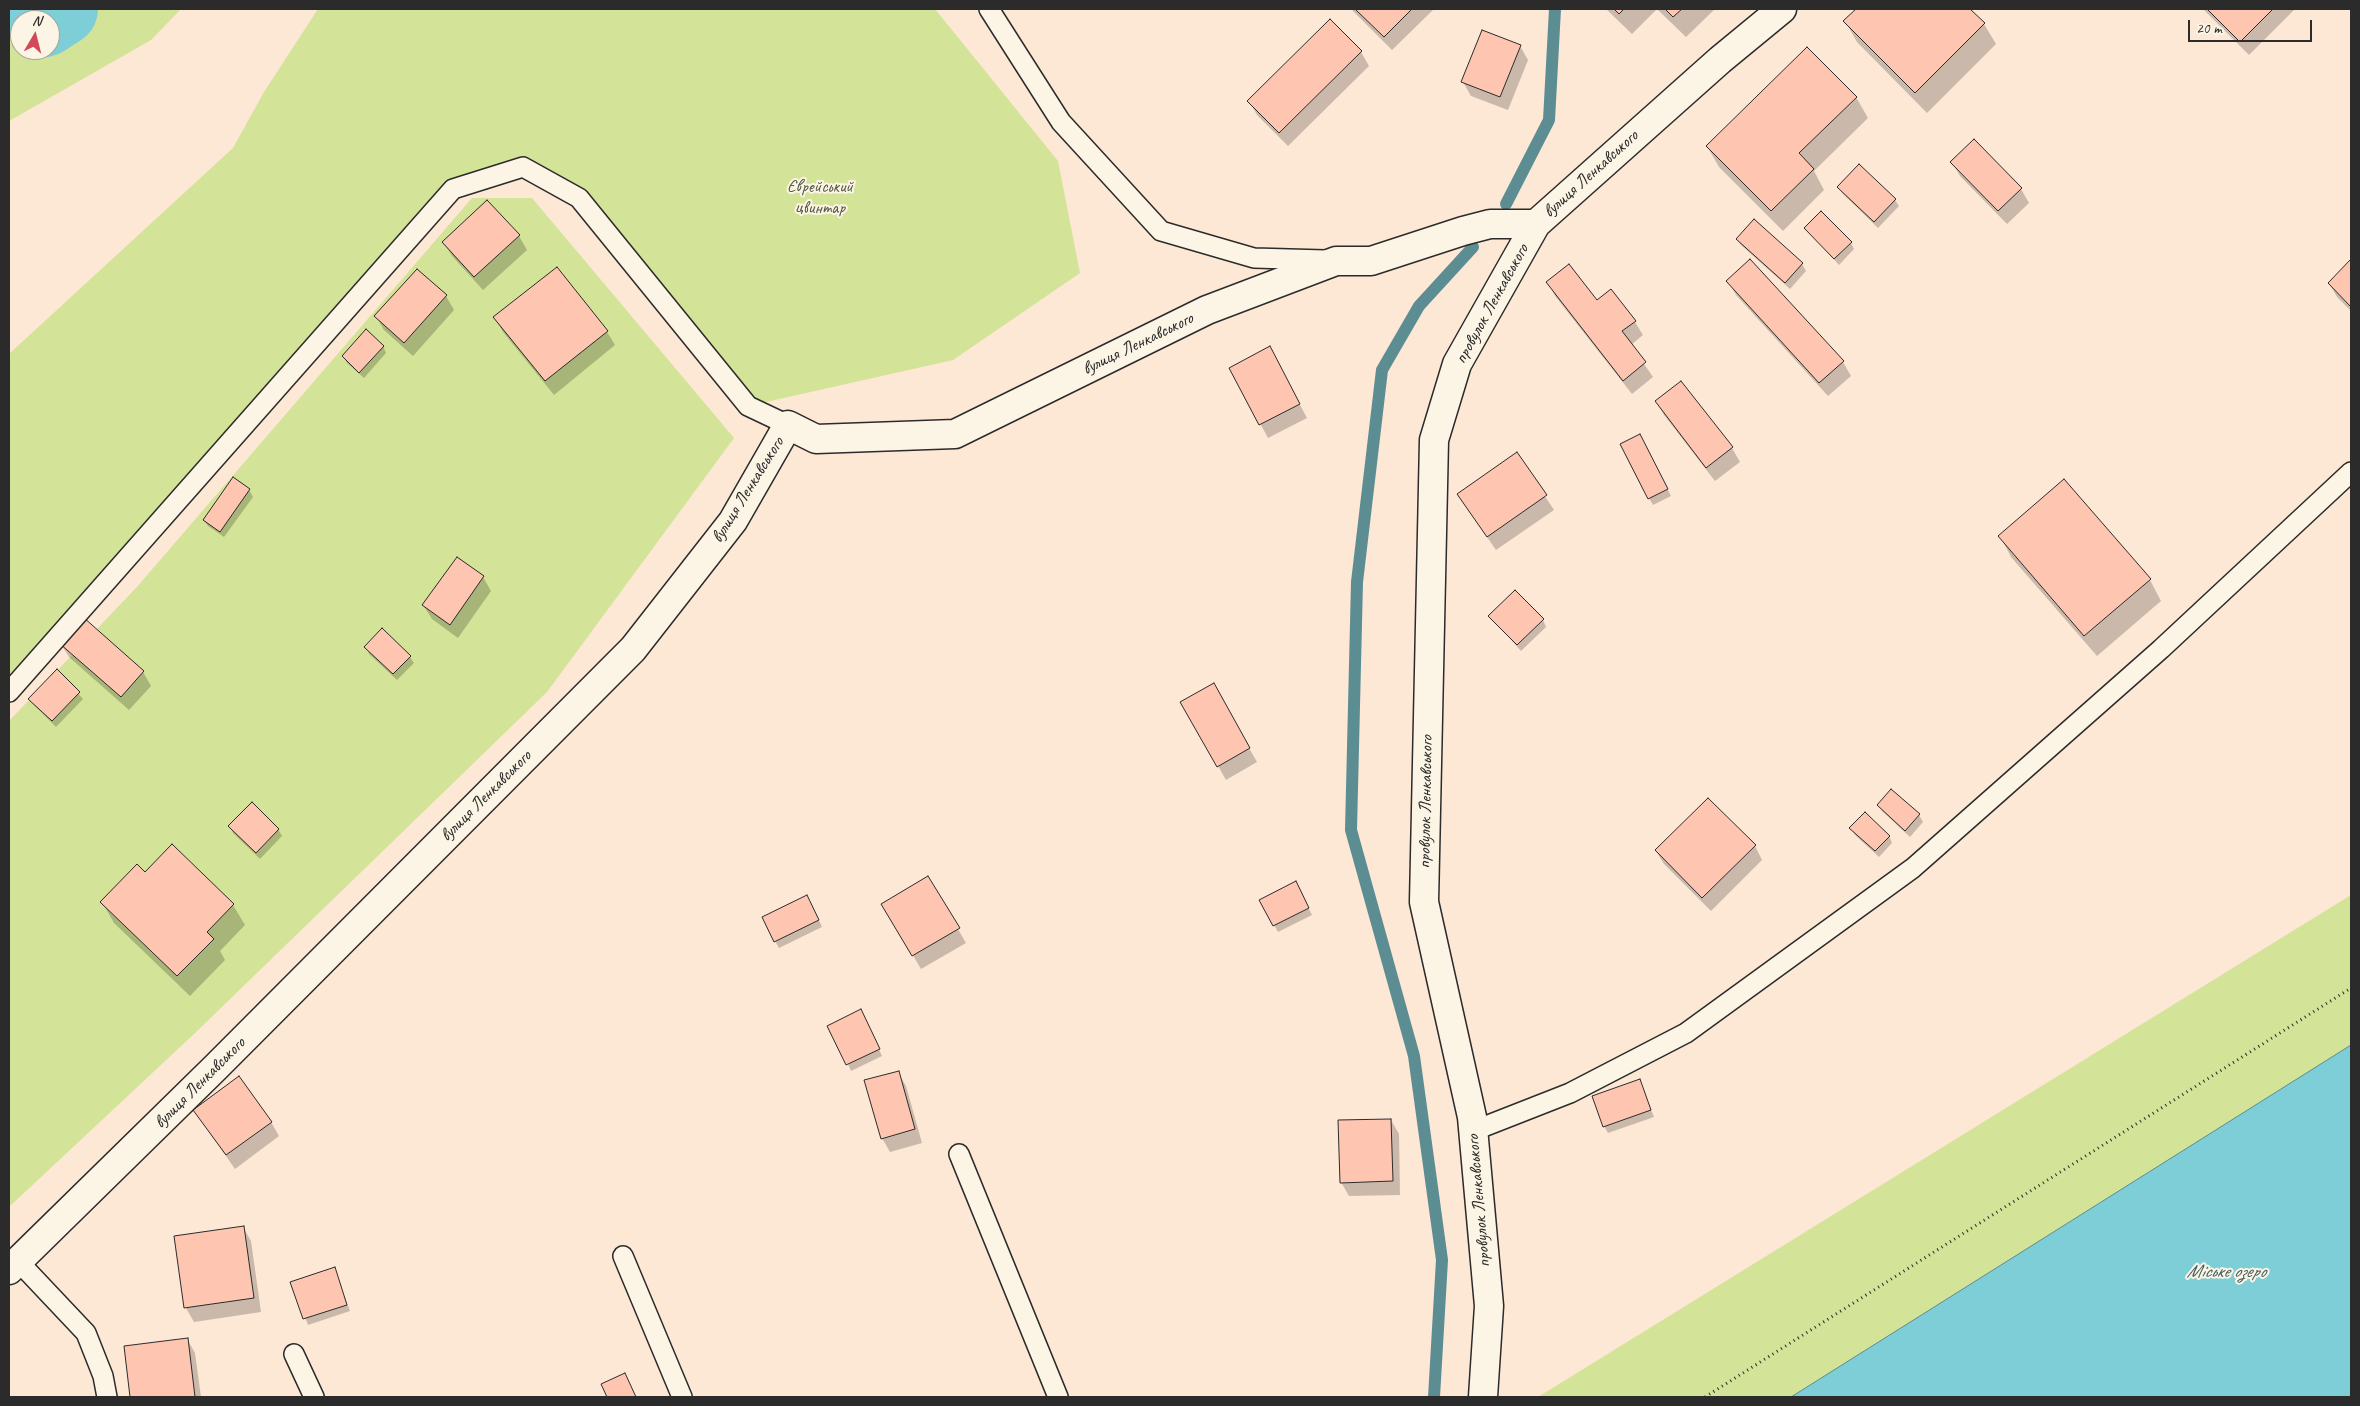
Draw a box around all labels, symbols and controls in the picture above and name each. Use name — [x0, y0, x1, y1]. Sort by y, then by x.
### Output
north arrow — [10, 10, 60, 60]
scale bar — [2190, 10, 2314, 42]
text: N — [32, 12, 42, 30]
text: 20 m — [2196, 19, 2222, 38]
street label: вулиця Ленкавського — [1539, 126, 1643, 222]
park label: Єврейський цвинтар — [787, 176, 853, 218]
street label: провулок Ленкавського — [1450, 240, 1534, 368]
street label: вулиця Ленкавського — [1079, 308, 1197, 380]
street label: вулиця Ленкавського — [707, 433, 789, 547]
street label: провулок Ленкавського — [1414, 735, 1438, 869]
street label: вулиця Ленкавського — [436, 746, 536, 846]
street label: вулиця Ленкавського — [150, 1033, 250, 1133]
street label: провулок Ленкавського — [1462, 1134, 1496, 1268]
water label: Міське озеро — [2187, 1261, 2265, 1283]

